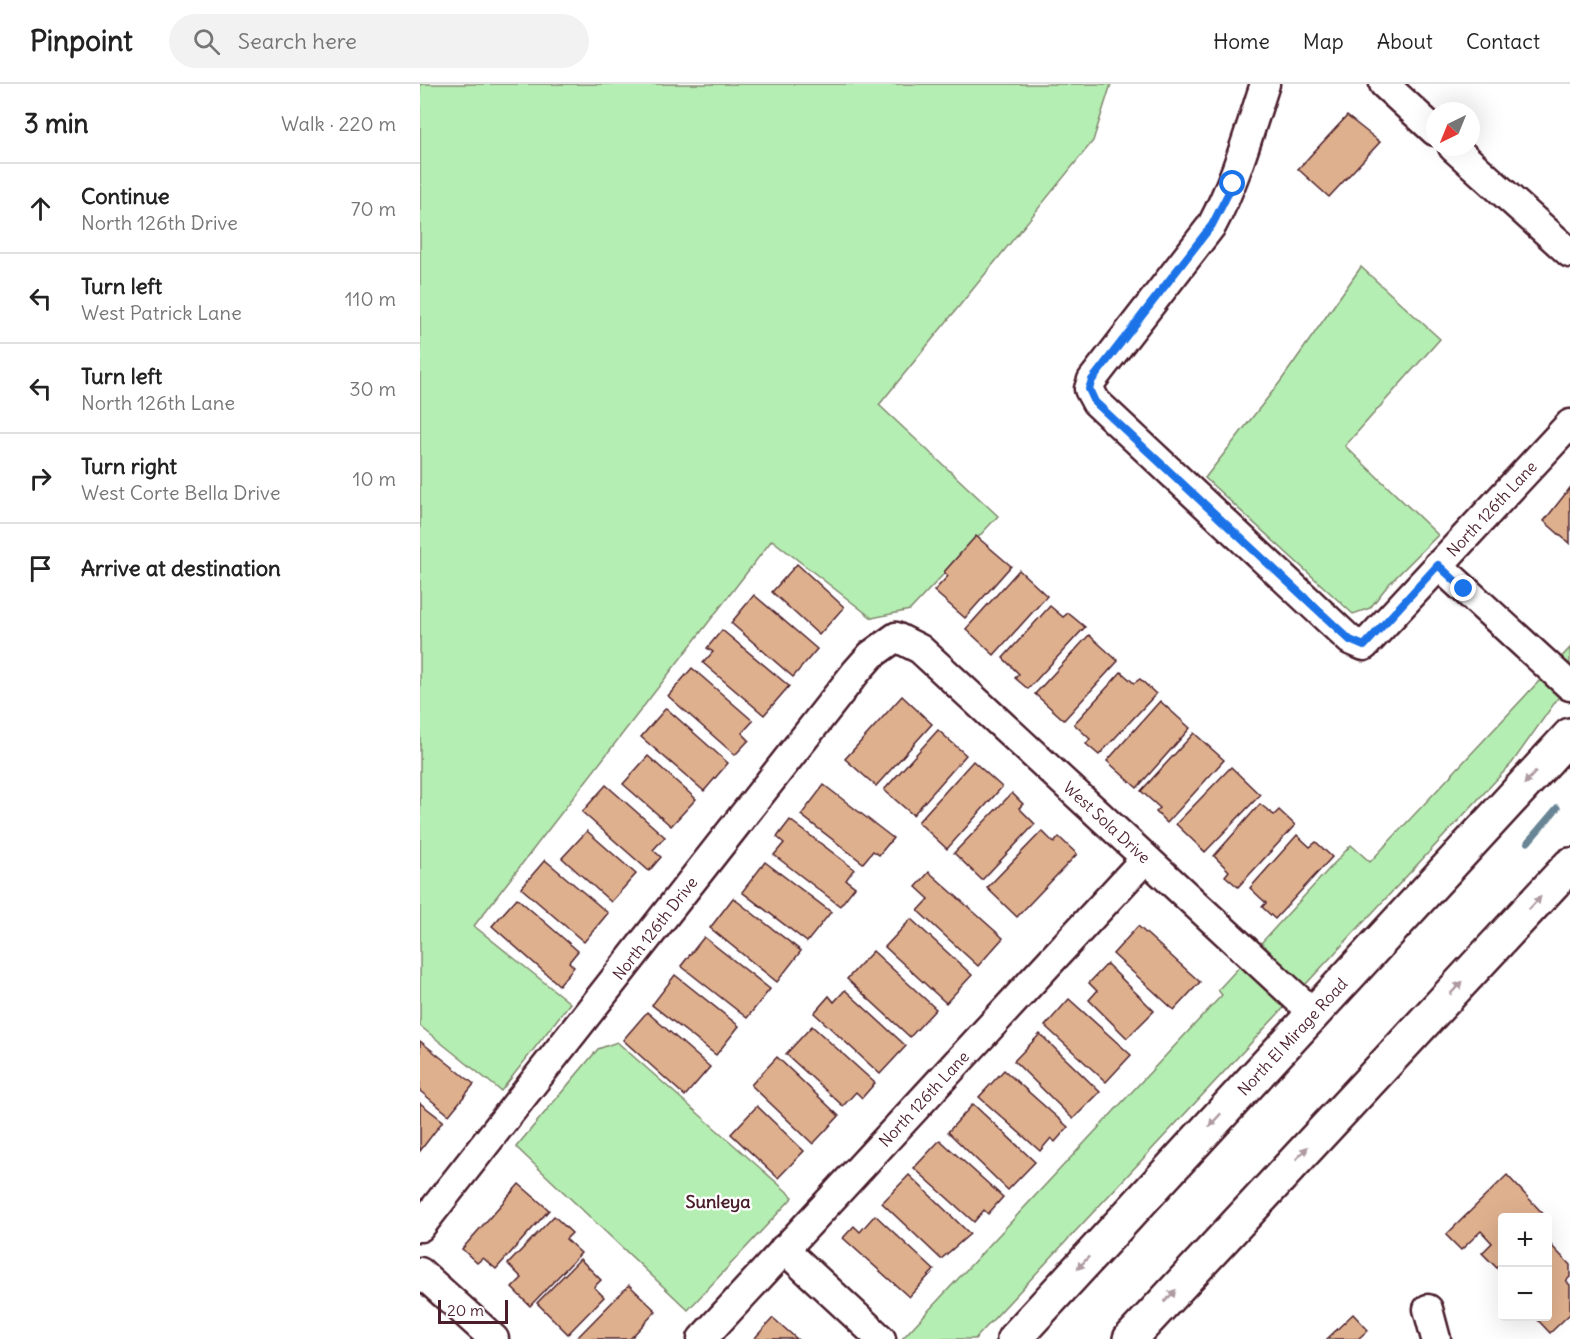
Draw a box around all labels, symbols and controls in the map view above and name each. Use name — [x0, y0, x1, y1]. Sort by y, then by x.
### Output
search box — [169, 14, 589, 68]
text: Pinpoint — [30, 23, 133, 59]
icon: search — [190, 25, 223, 58]
text: Search here — [238, 27, 357, 55]
text: Home — [1213, 28, 1270, 55]
text: Map — [1303, 28, 1344, 55]
text: About — [1377, 28, 1433, 55]
text: Contact — [1466, 28, 1540, 55]
north arrow — [1426, 102, 1480, 156]
text: 3 min — [24, 107, 89, 140]
text: Walk · 220 m — [281, 111, 396, 136]
route start — [1219, 170, 1245, 196]
text: Continue — [81, 182, 170, 210]
icon: ahead — [24, 192, 57, 225]
text: 70 m — [351, 196, 396, 221]
text: North 126th Drive — [81, 210, 238, 235]
text: Turn left — [81, 272, 162, 300]
icon: left — [24, 282, 57, 315]
text: 110 m — [345, 286, 396, 311]
text: West Patrick Lane — [81, 300, 242, 325]
text: Turn left — [81, 362, 162, 390]
icon: left — [24, 372, 57, 405]
text: 30 m — [349, 376, 396, 401]
text: North 126th Lane — [81, 390, 235, 415]
text: Turn right — [81, 452, 177, 480]
street label: North 126th Lane — [1442, 456, 1541, 561]
icon: right — [24, 462, 57, 495]
text: 10 m — [353, 466, 396, 491]
text: West Corte Bella Drive — [81, 480, 281, 505]
icon: arrive — [24, 552, 57, 585]
text: Arrive at destination — [81, 554, 281, 582]
route end — [1450, 575, 1476, 601]
one-way arrow — [1523, 770, 1537, 785]
street label: West Sola Drive — [1059, 777, 1155, 867]
street label: North 126th Drive — [608, 873, 701, 984]
one-way arrow — [1528, 896, 1542, 911]
street label: North El Mirage Road — [1233, 974, 1351, 1100]
one-way arrow — [1449, 981, 1462, 996]
street label: North 126th Lane — [875, 1047, 973, 1151]
one-way arrow — [1208, 1112, 1222, 1127]
one-way arrow — [1295, 1147, 1309, 1161]
district label: Sunleya — [685, 1190, 751, 1213]
map controls — [1498, 1213, 1552, 1321]
button: + — [1498, 1213, 1552, 1267]
one-way arrow — [1077, 1256, 1091, 1270]
button: − — [1498, 1267, 1552, 1321]
one-way arrow — [1163, 1289, 1176, 1304]
scale bar — [438, 1297, 508, 1324]
text: 20 m — [447, 1300, 484, 1320]

